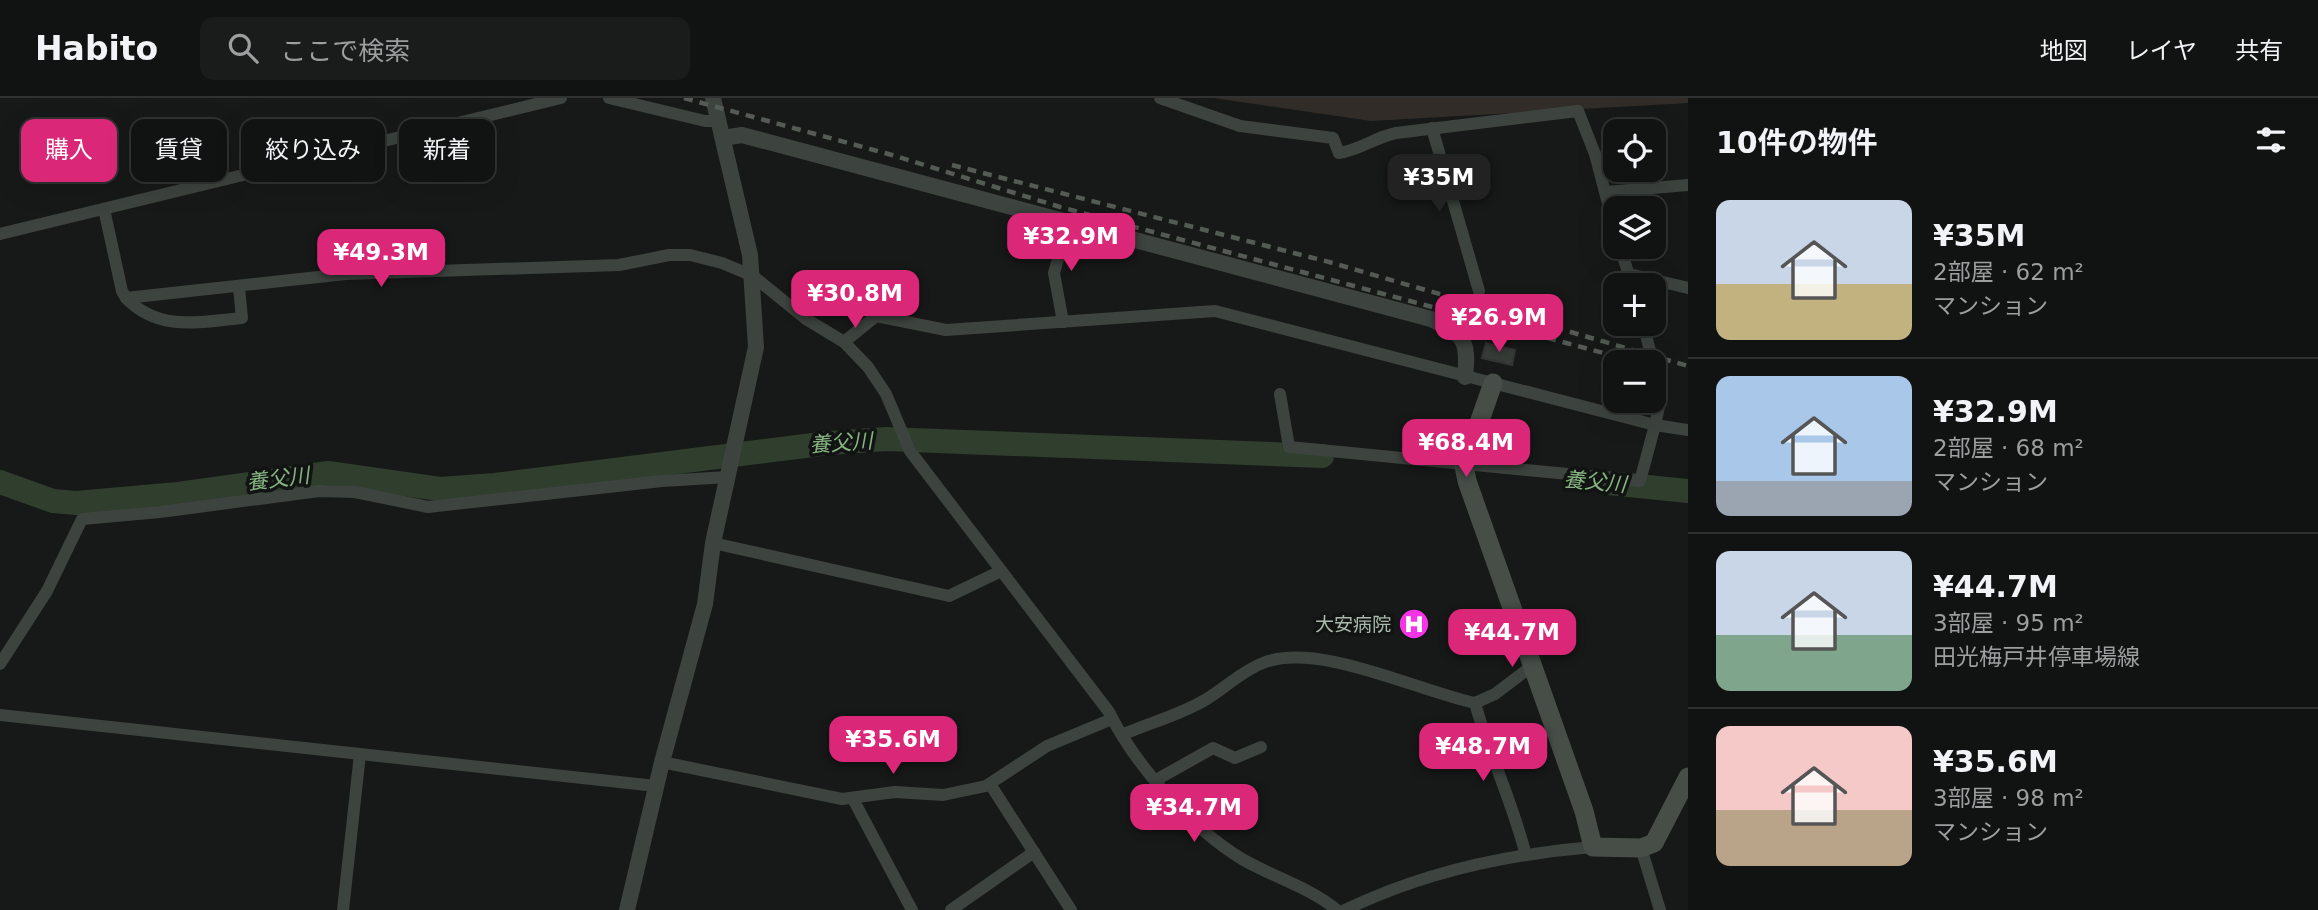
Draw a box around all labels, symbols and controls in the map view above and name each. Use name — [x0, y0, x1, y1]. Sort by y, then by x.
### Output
search box — [200, 17, 690, 80]
text: Habito — [35, 29, 158, 68]
icon: search — [224, 29, 262, 67]
text: ここで検索 — [280, 36, 410, 66]
text: 地図 — [2040, 37, 2088, 65]
text: レイヤ — [2126, 37, 2197, 65]
text: 共有 — [2235, 37, 2283, 65]
chip: 購入 — [21, 119, 117, 182]
chip: 賃貸 — [131, 119, 227, 182]
chip: 絞り込み — [241, 119, 385, 182]
chip: 新着 — [399, 119, 495, 182]
map controls — [1603, 119, 1666, 413]
button: locate — [1603, 119, 1666, 182]
icon: filters — [2252, 121, 2290, 159]
text: 10件の物件 — [1716, 125, 1878, 160]
pin: ¥35M — [1398, 155, 1480, 214]
text: ¥35M — [1404, 164, 1474, 190]
button: layers — [1603, 196, 1666, 259]
pin: ¥32.9M — [1014, 214, 1128, 273]
text: ¥35M — [1933, 218, 2025, 253]
text: ¥32.9M — [1023, 223, 1119, 249]
icon: home — [1772, 228, 1856, 312]
pin: ¥49.3M — [324, 230, 438, 289]
text: ¥49.3M — [333, 239, 429, 265]
text: 2部屋 · 62 m² — [1933, 259, 2084, 285]
pin: ¥30.8M — [798, 271, 912, 330]
button: + — [1603, 273, 1666, 336]
text: ¥30.8M — [807, 280, 903, 306]
text: マンション — [1933, 293, 2048, 319]
pin: ¥26.9M — [1442, 294, 1556, 354]
text: ¥26.9M — [1451, 304, 1547, 330]
button: − — [1603, 350, 1666, 413]
text: ¥32.9M — [1933, 394, 2058, 429]
icon: home — [1772, 404, 1856, 488]
pin: ¥68.4M — [1409, 420, 1523, 479]
water label: 養父川 — [809, 429, 875, 457]
text: ¥68.4M — [1418, 429, 1514, 455]
text: 2部屋 · 68 m² — [1933, 435, 2084, 461]
water label: 養父川 — [245, 463, 313, 495]
water label: 養父川 — [1563, 467, 1629, 497]
text: マンション — [1933, 469, 2048, 495]
text: ¥44.7M — [1933, 569, 2058, 604]
icon: home — [1772, 579, 1856, 663]
hospital icon: 大安病院 — [1397, 607, 1431, 641]
pin: ¥44.7M — [1455, 610, 1569, 669]
text: 3部屋 · 95 m² — [1933, 610, 2084, 636]
place label: 大安病院 — [1315, 613, 1391, 635]
text: ¥44.7M — [1464, 619, 1560, 645]
text: 田光梅戸井停車場線 — [1933, 644, 2140, 670]
pin: ¥35.6M — [836, 716, 950, 776]
pin: ¥48.7M — [1426, 724, 1540, 783]
text: ¥35.6M — [845, 726, 941, 752]
text: ¥48.7M — [1435, 733, 1531, 759]
text: ¥35.6M — [1933, 744, 2058, 779]
icon: home — [1772, 754, 1856, 838]
pin: ¥34.7M — [1137, 784, 1251, 844]
text: 3部屋 · 98 m² — [1933, 785, 2084, 811]
text: ¥34.7M — [1146, 794, 1242, 820]
text: マンション — [1933, 819, 2048, 845]

